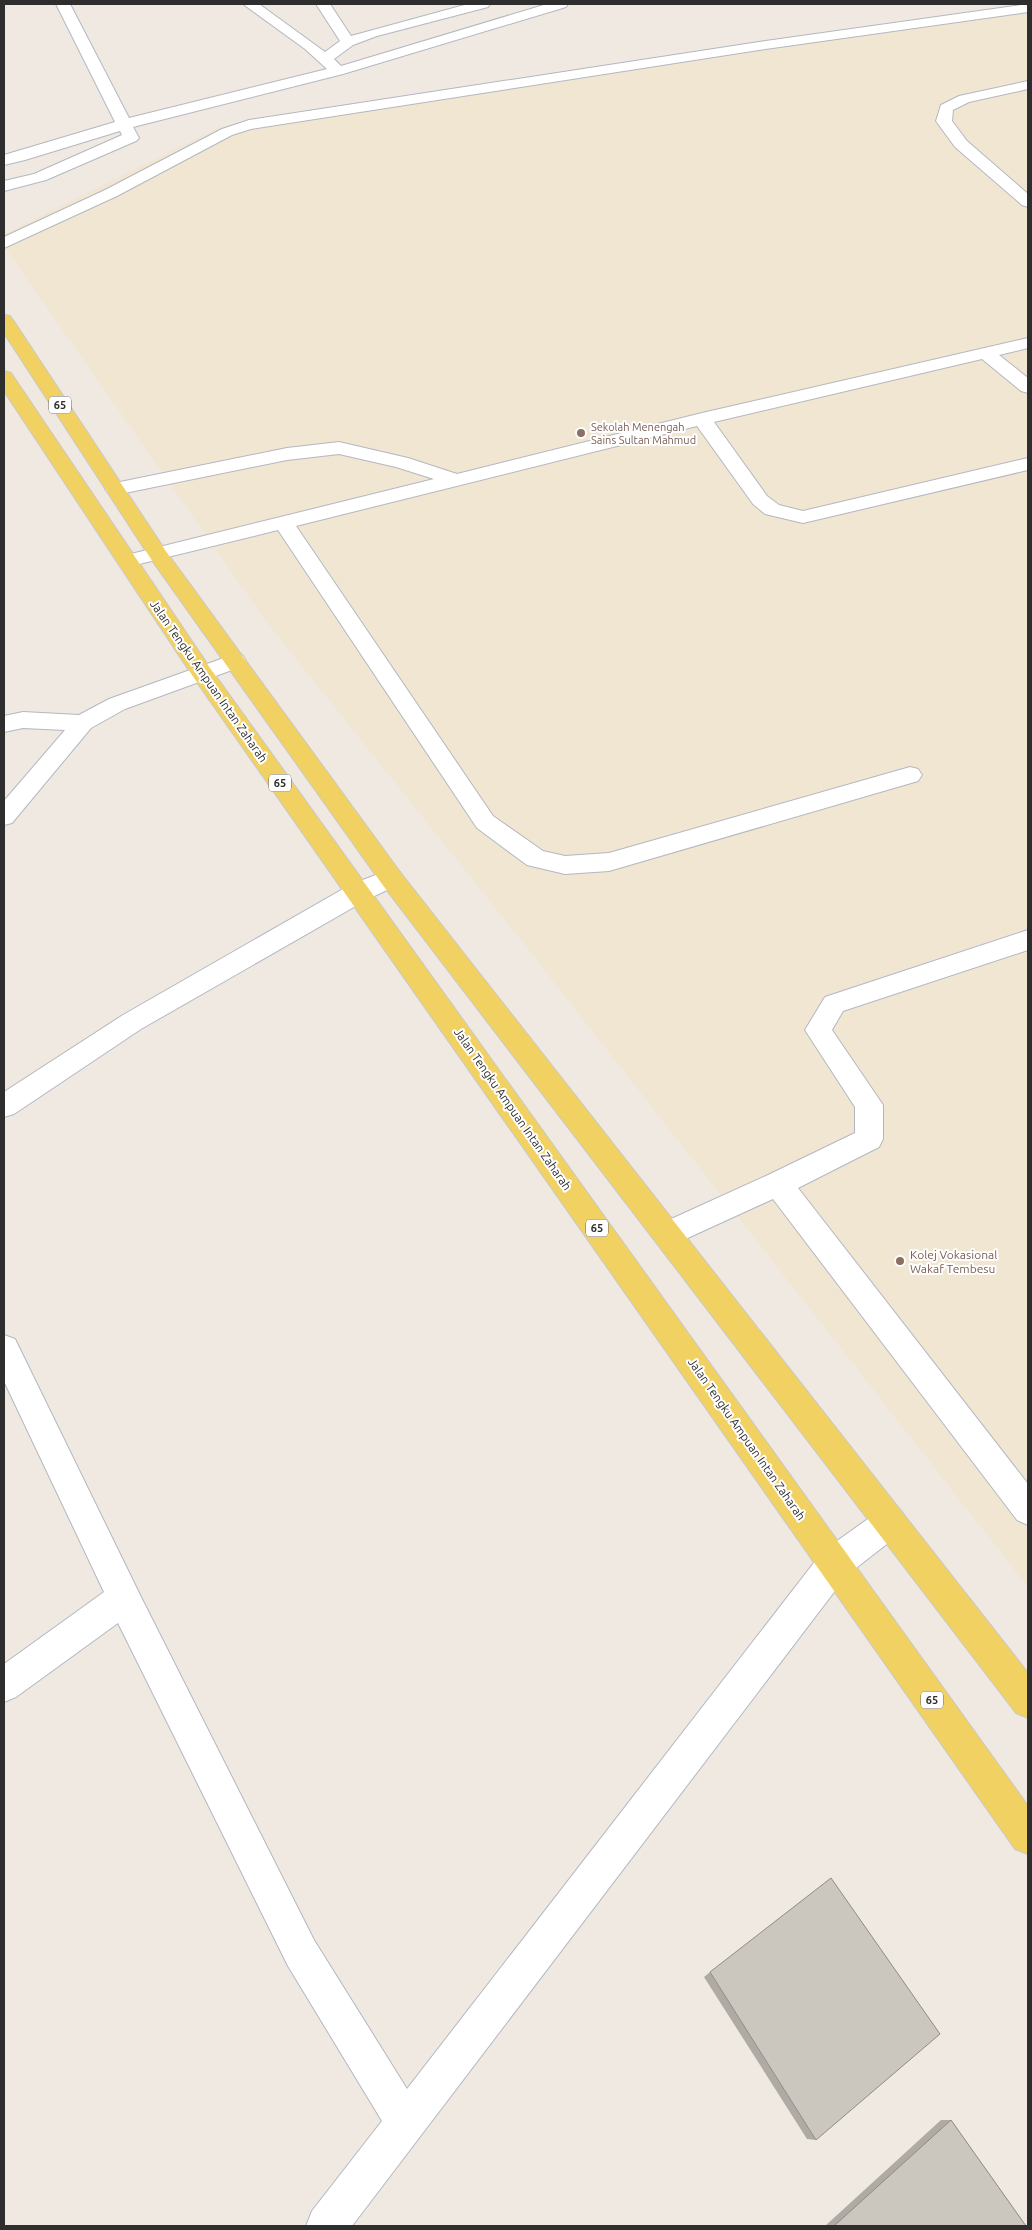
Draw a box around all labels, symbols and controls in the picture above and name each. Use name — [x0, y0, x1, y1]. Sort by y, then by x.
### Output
road number: 65 — [49, 396, 71, 414]
place label: Sekolah Menengah Sains Sultan Mahmud — [591, 421, 696, 446]
marker: Sekolah Menengah Sains Sultan Mahmud — [575, 427, 587, 439]
street label: Jalan Tengku Ampuan Intan Zaharah — [148, 597, 270, 765]
road number: 65 — [269, 774, 291, 791]
street label: Jalan Tengku Ampuan Intan Zaharah — [452, 1025, 574, 1193]
road number: 65 — [586, 1220, 608, 1236]
place label: Kolej Vokasional Wakaf Tembesu — [910, 1248, 997, 1275]
marker: Kolej Vokasional Wakaf Tembesu — [894, 1255, 906, 1267]
street label: Jalan Tengku Ampuan Intan Zaharah — [686, 1355, 808, 1523]
road number: 65 — [921, 1692, 943, 1708]

